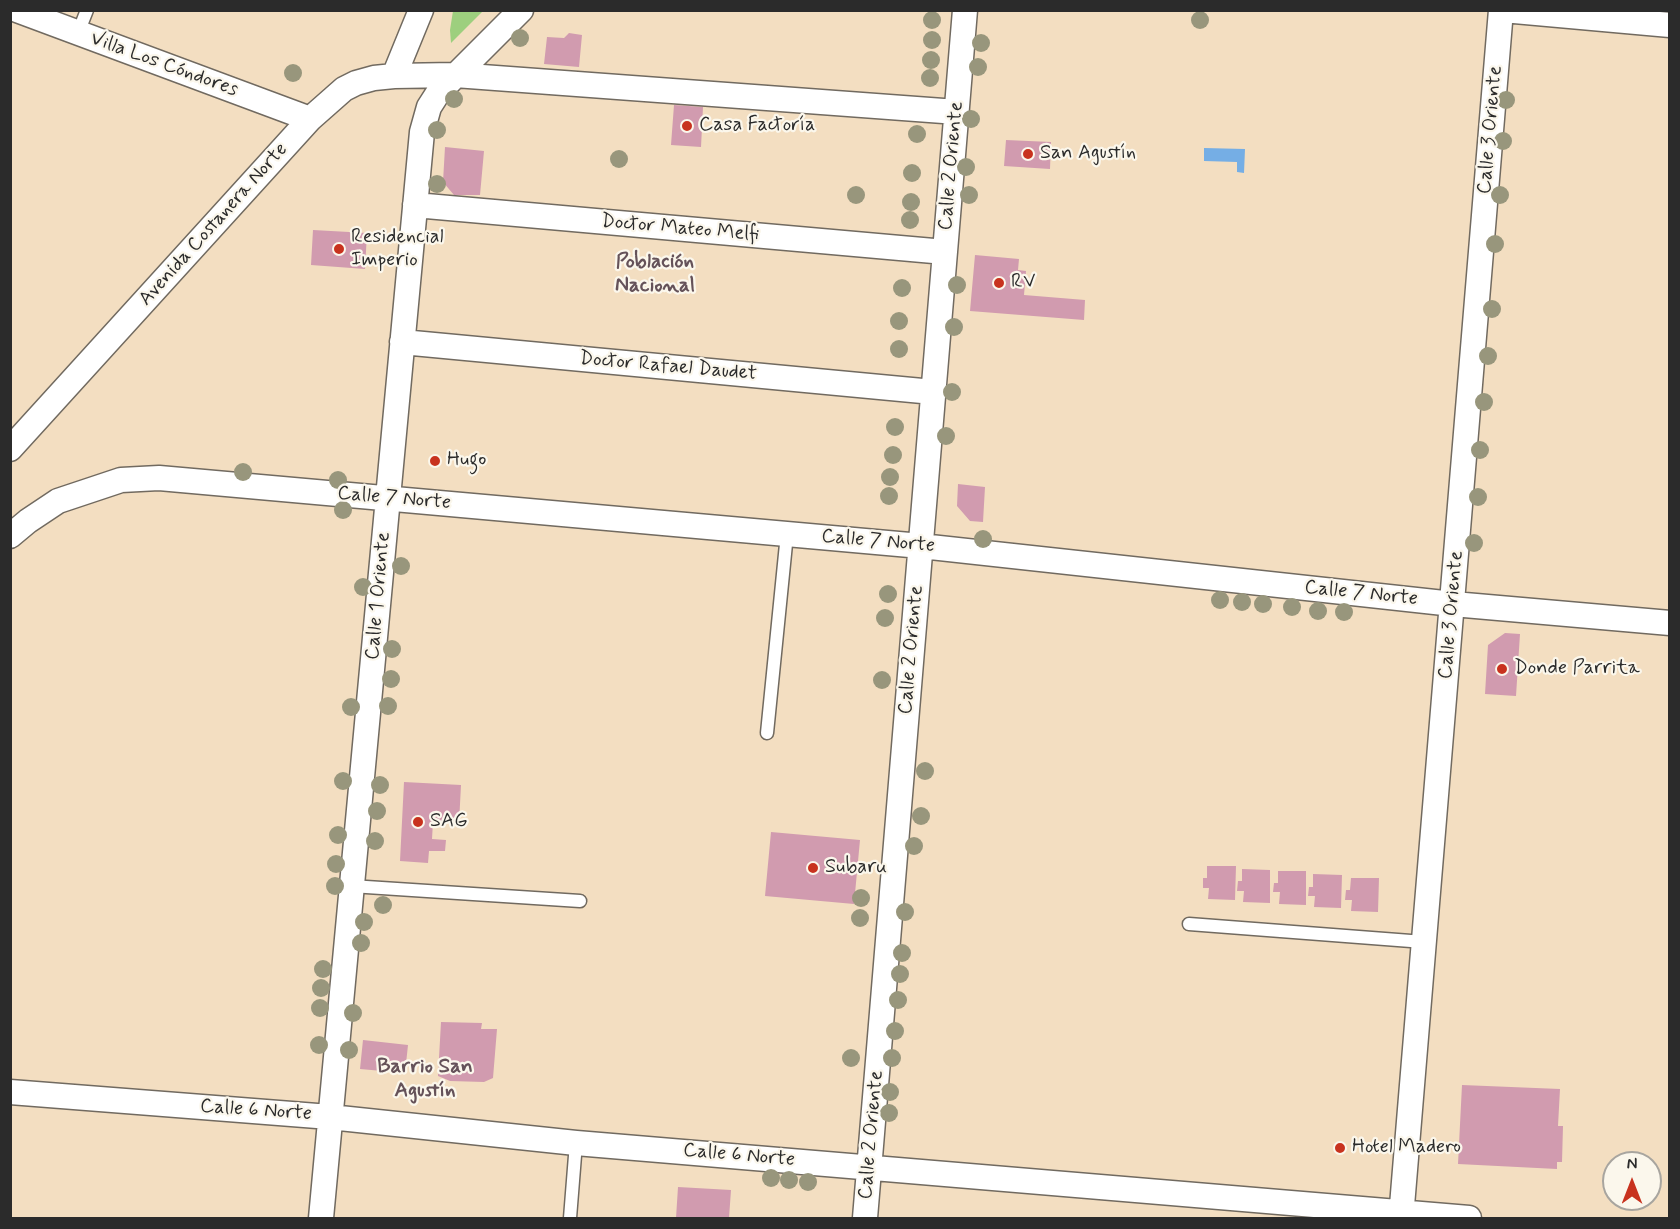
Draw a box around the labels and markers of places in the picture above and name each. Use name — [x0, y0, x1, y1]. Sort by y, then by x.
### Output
place label: Casa Factoría — [699, 114, 815, 138]
marker: Casa Factoría — [680, 119, 694, 133]
place label: San Agustín — [1040, 142, 1136, 166]
marker: San Agustín — [1021, 147, 1035, 161]
place label: Residencial Imperio — [351, 226, 444, 273]
marker: Residencial Imperio — [332, 242, 346, 256]
place label: RV — [1011, 271, 1035, 295]
marker: RV — [992, 276, 1006, 290]
place label: Hugo — [447, 449, 486, 473]
marker: Hugo — [428, 454, 442, 468]
place label: Donde Parrita — [1514, 657, 1640, 681]
marker: Donde Parrita — [1495, 662, 1509, 676]
place label: SAG — [430, 810, 467, 834]
marker: SAG — [411, 815, 425, 829]
place label: Subaru — [825, 856, 887, 880]
marker: Subaru — [806, 861, 820, 875]
place label: Hotel Madero — [1352, 1136, 1461, 1160]
marker: Hotel Madero — [1333, 1141, 1347, 1155]

